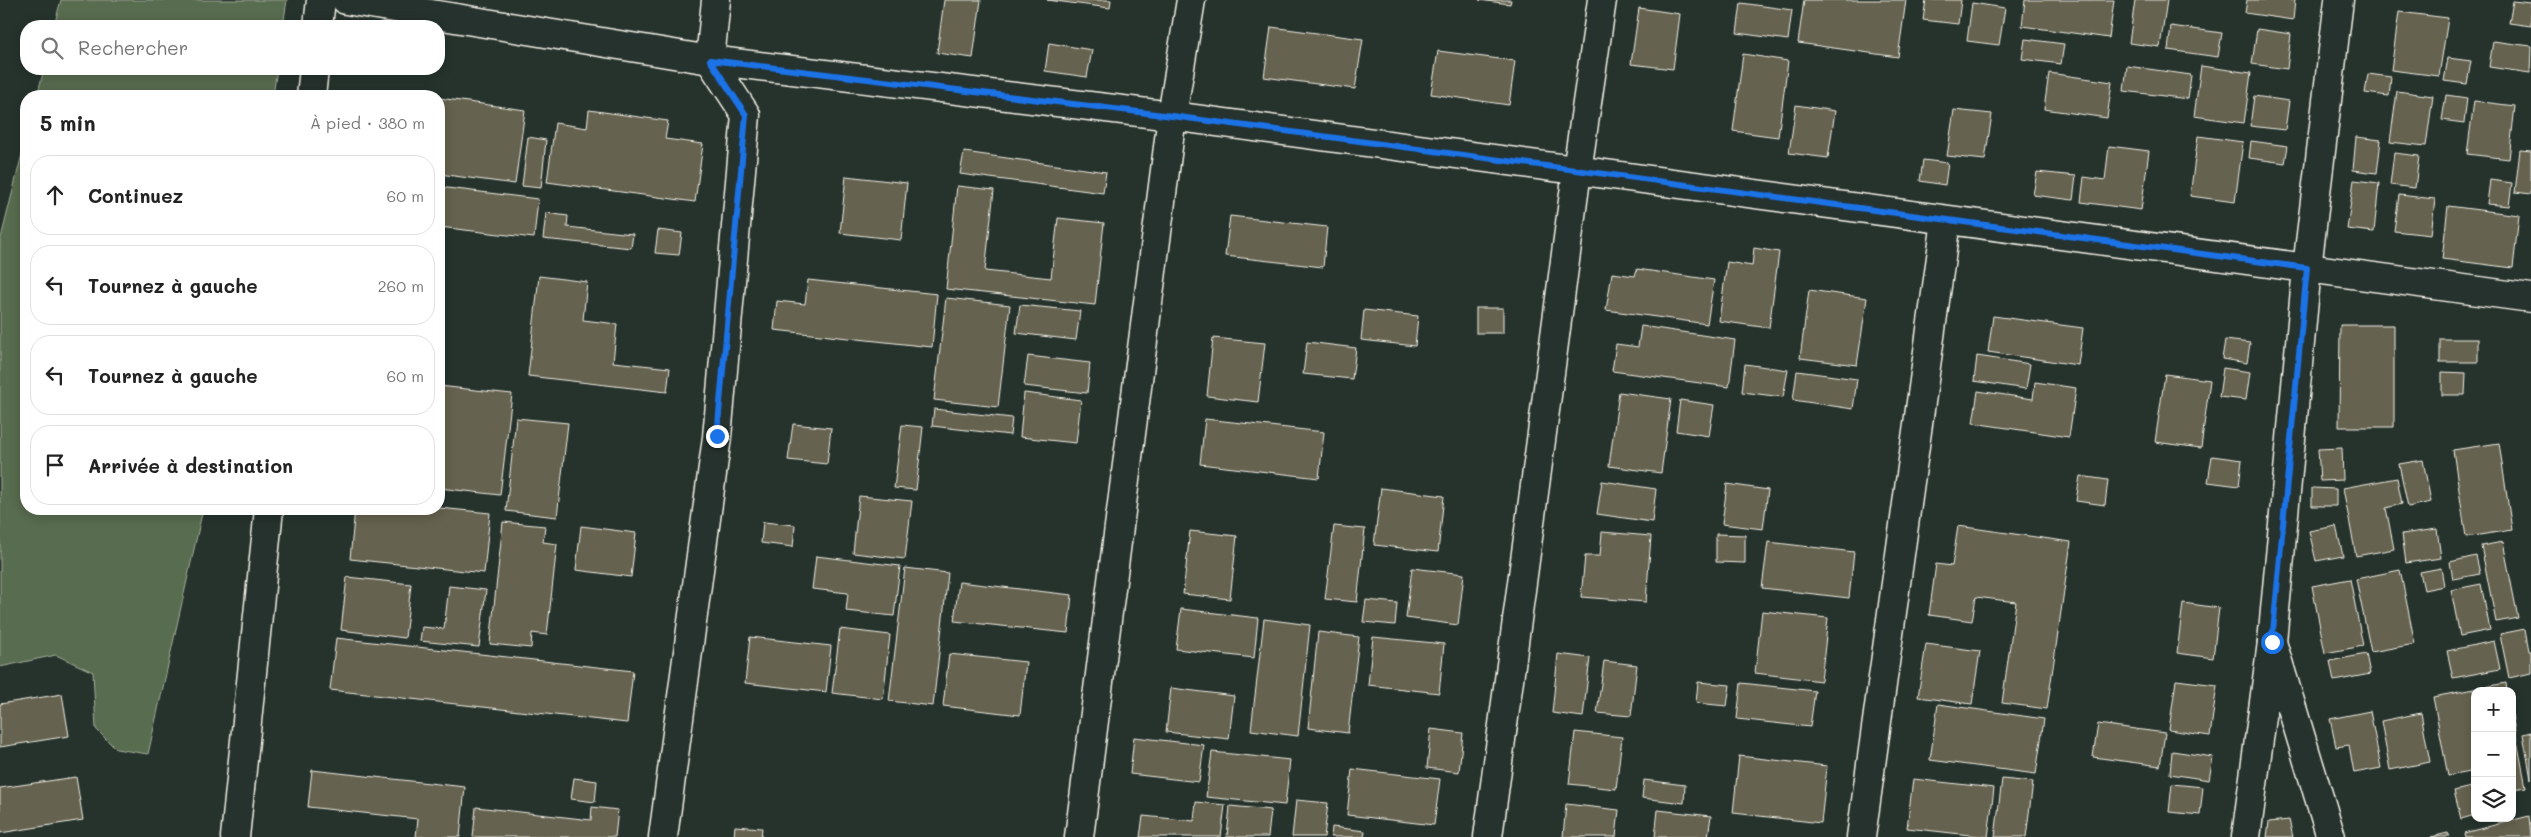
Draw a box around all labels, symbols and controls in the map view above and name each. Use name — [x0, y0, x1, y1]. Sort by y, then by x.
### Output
search box — [20, 20, 445, 75]
icon: search — [38, 34, 66, 62]
text: Rechercher — [78, 35, 188, 60]
text: 5 min — [40, 109, 96, 136]
text: À pied · 380 m — [310, 112, 425, 133]
icon: ahead — [41, 181, 69, 209]
text: Continuez — [88, 183, 183, 208]
text: 60 m — [387, 185, 424, 206]
icon: left — [41, 271, 69, 299]
text: Tournez à gauche — [88, 273, 257, 298]
text: 260 m — [378, 275, 424, 296]
icon: left — [41, 361, 69, 389]
text: Tournez à gauche — [88, 363, 257, 388]
text: 60 m — [387, 365, 424, 386]
route end — [706, 425, 729, 448]
icon: arrive — [41, 451, 69, 479]
text: Arrivée à destination — [88, 453, 293, 478]
route start — [2261, 631, 2284, 654]
map controls — [2471, 687, 2516, 822]
button: + — [2471, 687, 2516, 732]
button: − — [2471, 732, 2516, 777]
button: layers — [2471, 777, 2516, 822]

